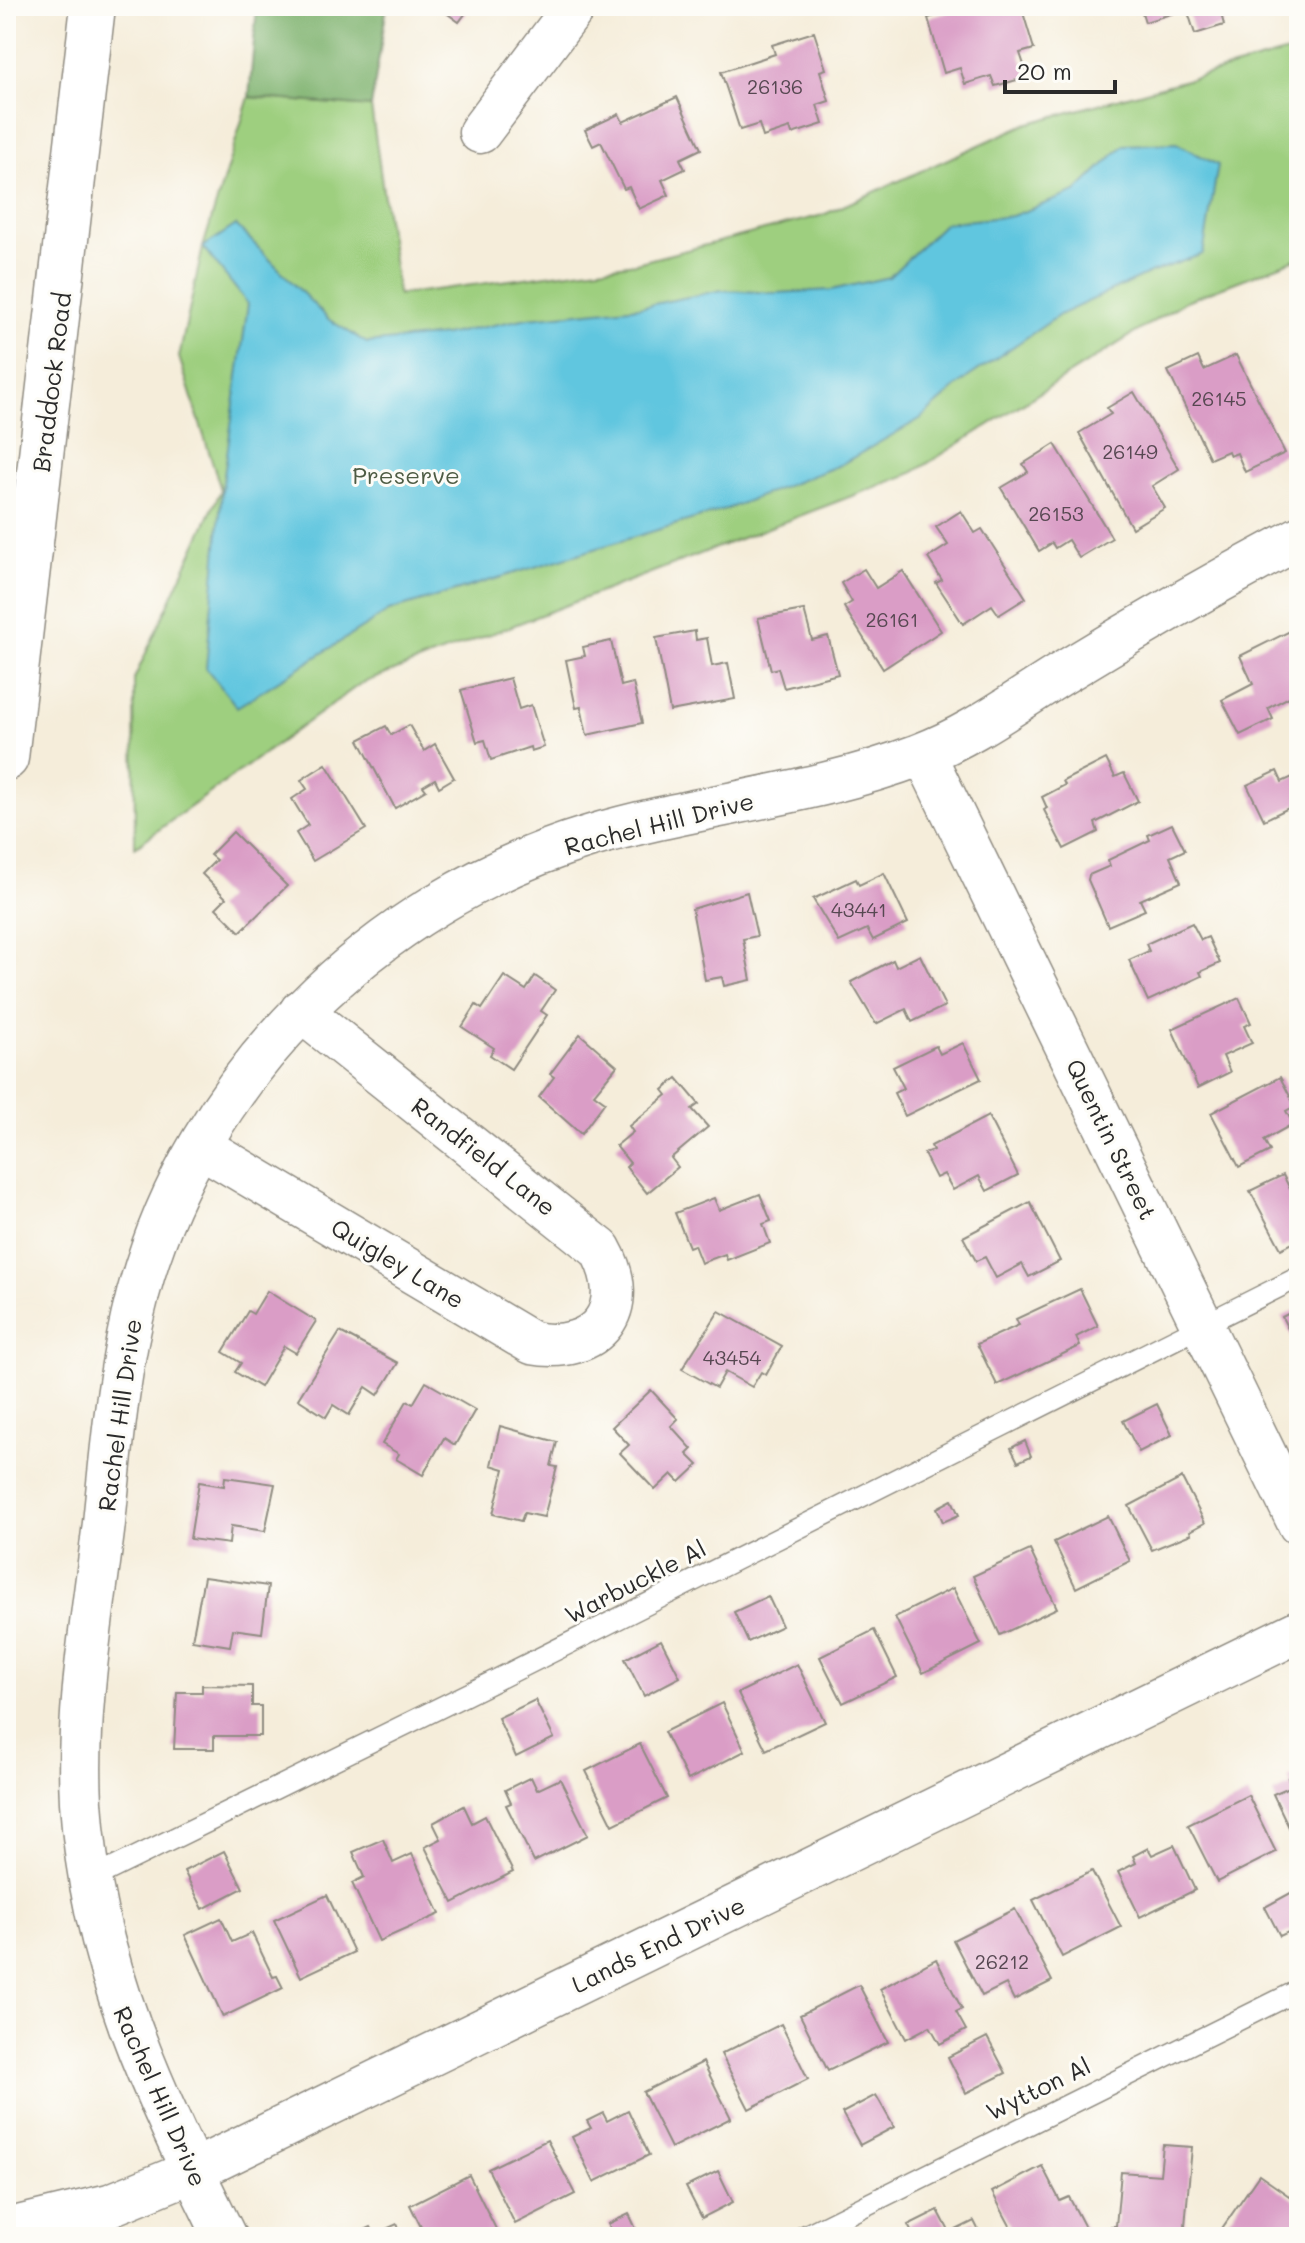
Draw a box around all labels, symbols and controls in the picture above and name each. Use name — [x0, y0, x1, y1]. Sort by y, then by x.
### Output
scale bar — [1005, 44, 1115, 94]
text: 20 m — [1017, 55, 1072, 86]
house number: 26136 — [747, 73, 803, 99]
street label: Braddock Road — [25, 290, 77, 474]
house number: 26145 — [1191, 385, 1247, 411]
house number: 26149 — [1102, 438, 1158, 464]
park label: Preserve — [352, 459, 460, 490]
house number: 26153 — [1028, 500, 1084, 526]
house number: 26161 — [865, 606, 919, 632]
street label: Rachel Hill Drive — [561, 784, 757, 862]
house number: 43441 — [831, 896, 887, 922]
street label: Quentin Street — [1060, 1053, 1164, 1225]
street label: Randfield Lane — [405, 1090, 563, 1222]
street label: Quigley Lane — [326, 1211, 470, 1315]
street label: Rachel Hill Drive — [90, 1317, 148, 1513]
house number: 43454 — [703, 1344, 762, 1370]
street label: Warbuckle Al — [559, 1532, 711, 1630]
street label: Lands End Drive — [566, 1889, 750, 1999]
house number: 26212 — [975, 1948, 1029, 1974]
street label: Rachel Hill Drive — [107, 2001, 215, 2191]
street label: Wytton Al — [981, 2049, 1095, 2127]

